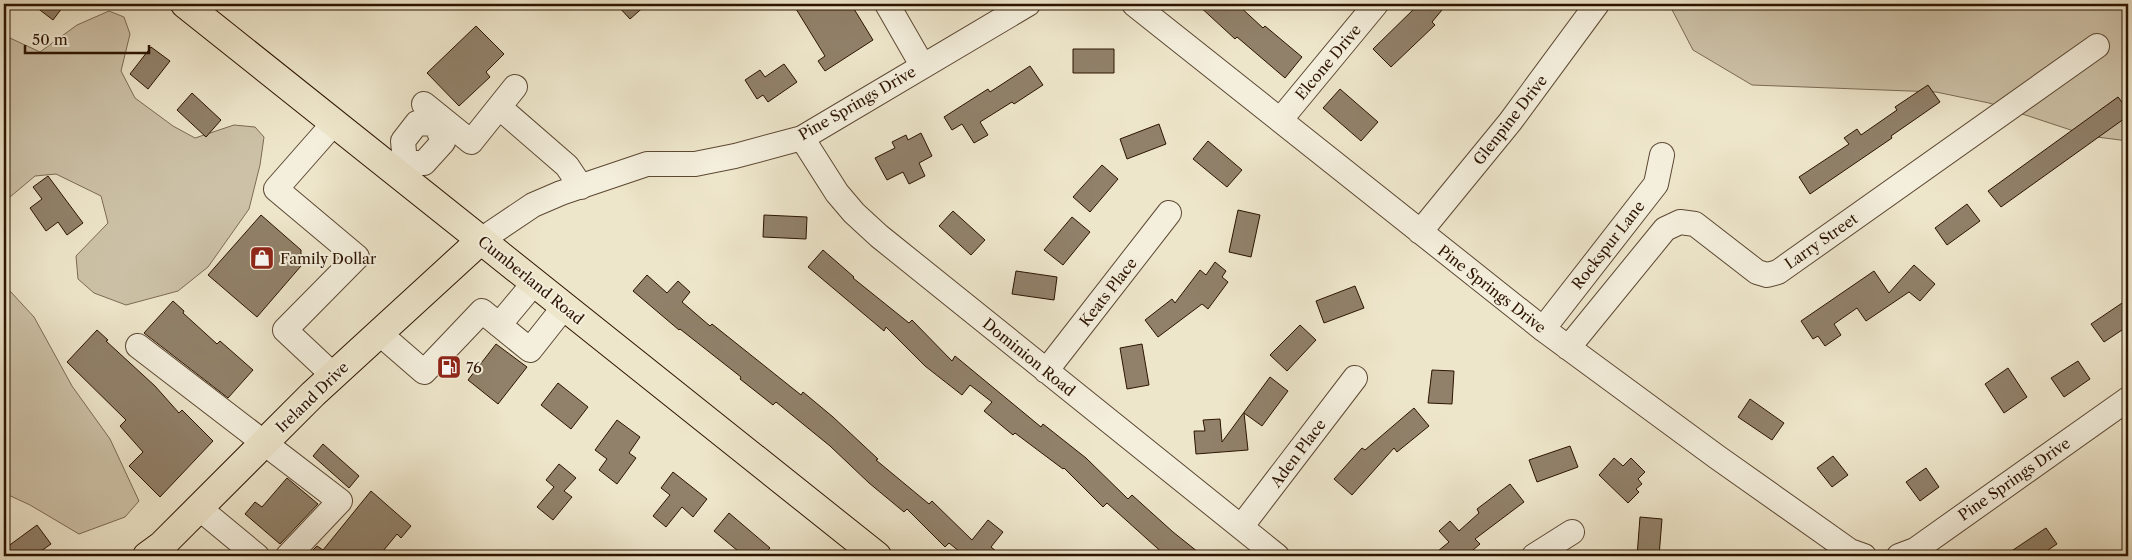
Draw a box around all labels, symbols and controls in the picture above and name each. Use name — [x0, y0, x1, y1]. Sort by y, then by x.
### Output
street label: Elcone Drive — [1291, 20, 1365, 104]
scale bar — [25, 22, 149, 54]
text: 50 m — [32, 30, 68, 49]
street label: Pine Springs Drive — [795, 62, 919, 144]
street label: Glenpine Drive — [1469, 71, 1551, 169]
street label: Rockspur Lane — [1568, 197, 1648, 293]
street label: Larry Street — [1781, 209, 1862, 273]
street label: Cumberland Road — [474, 232, 588, 328]
street label: Pine Springs Drive — [1434, 241, 1550, 337]
shop icon: Family Dollar — [249, 245, 275, 271]
place label: Family Dollar — [280, 249, 377, 268]
street label: Keats Place — [1075, 254, 1141, 330]
street label: Dominion Road — [979, 314, 1079, 400]
fuel station icon: 76 — [436, 354, 462, 380]
street label: Ireland Drive — [272, 358, 352, 436]
place label: 76 — [466, 358, 482, 377]
street label: Aden Place — [1266, 415, 1330, 492]
street label: Pine Springs Drive — [1954, 433, 2074, 525]

